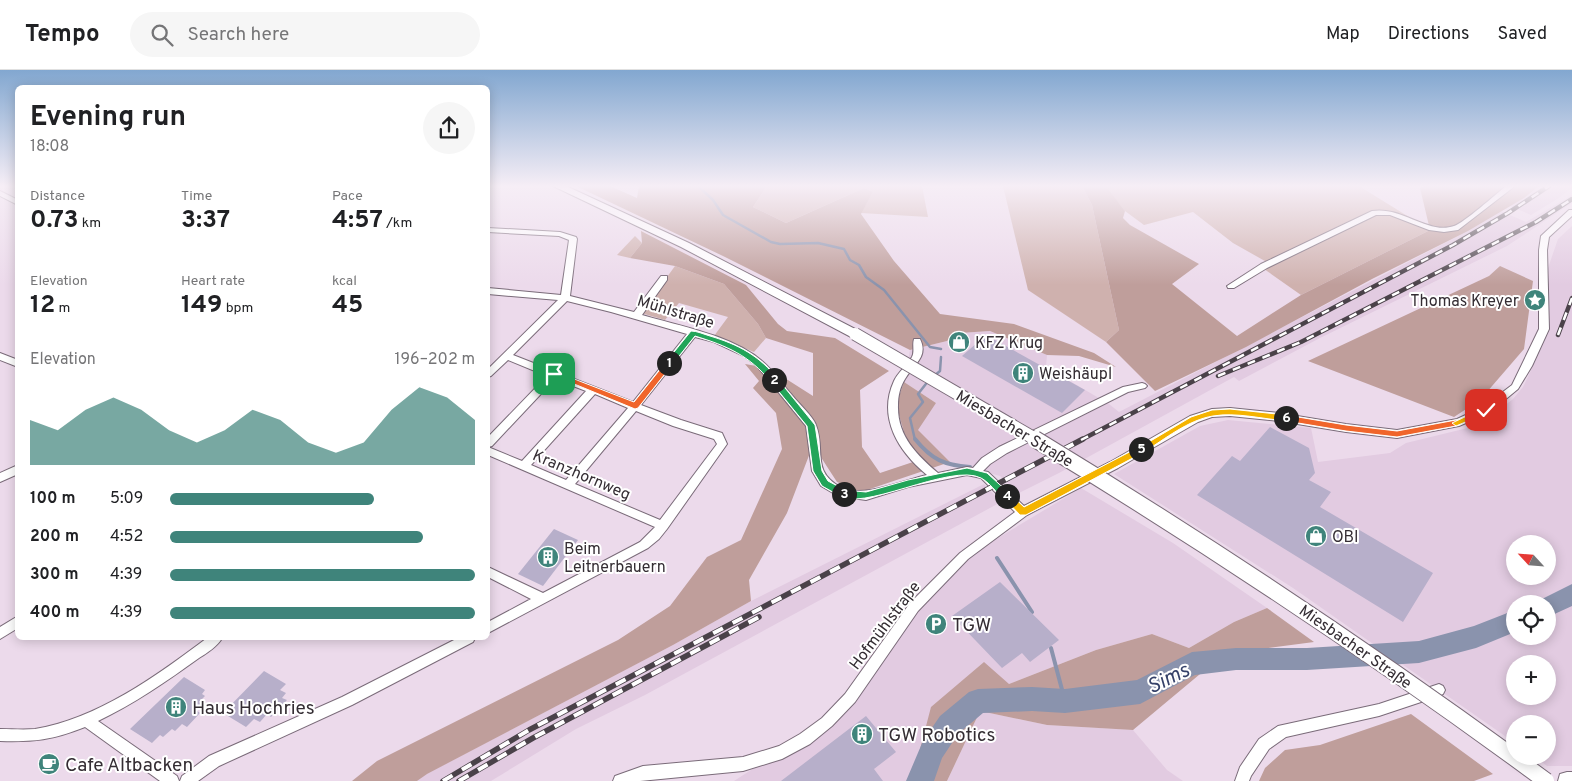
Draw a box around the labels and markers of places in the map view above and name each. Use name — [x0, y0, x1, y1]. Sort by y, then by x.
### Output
place icon: Thomas Kreyer — [1523, 288, 1547, 312]
place label: Thomas Kreyer — [1410, 292, 1519, 312]
shop icon: KFZ Krug — [947, 330, 971, 354]
place label: KFZ Krug — [975, 334, 1043, 354]
pin: 1 — [656, 350, 682, 376]
pin — [533, 353, 575, 395]
building icon: Weishäupl — [1011, 361, 1035, 385]
place label: Weishäupl — [1039, 365, 1112, 385]
pin: 2 — [762, 368, 786, 392]
pin — [1465, 389, 1507, 431]
pin: 6 — [1274, 406, 1298, 430]
pin: 5 — [1128, 436, 1154, 462]
pin: 3 — [832, 482, 856, 506]
pin: 4 — [994, 484, 1020, 508]
shop icon: OBI — [1304, 524, 1328, 548]
place label: OBI — [1332, 528, 1359, 548]
place label: Beim Leitnerbauern — [564, 540, 666, 578]
building icon: Beim Leitnerbauern — [536, 545, 560, 569]
parking icon: TGW — [924, 612, 948, 636]
place label: TGW — [952, 614, 991, 638]
building icon: Haus Hochries — [164, 695, 188, 719]
place label: Haus Hochries — [192, 697, 315, 721]
building icon: TGW Robotics — [850, 722, 874, 746]
place label: TGW Robotics — [878, 724, 995, 748]
cafe icon: Cafe Altbacken — [37, 752, 61, 776]
place label: Cafe Altbacken — [65, 754, 193, 778]

